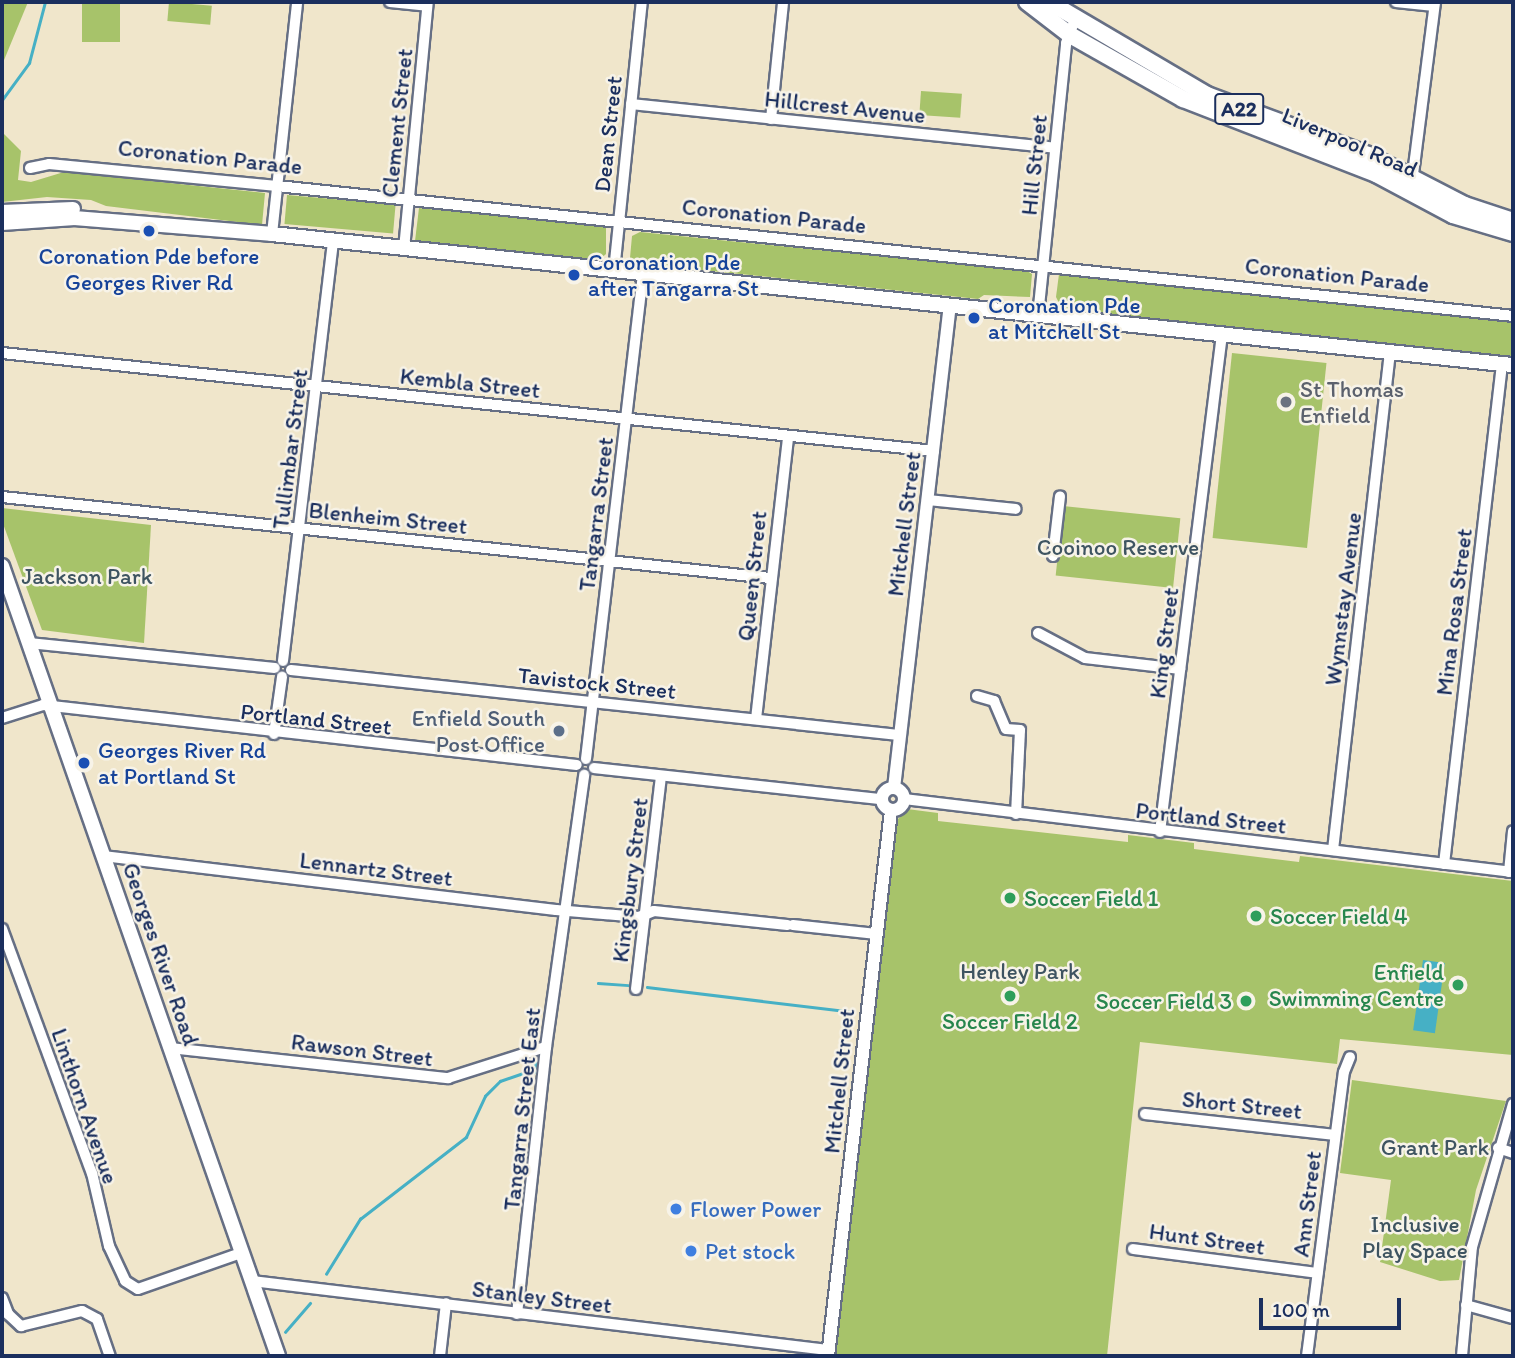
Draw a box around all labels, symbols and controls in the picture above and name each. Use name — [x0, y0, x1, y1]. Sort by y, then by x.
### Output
street label: Clement Street — [375, 47, 419, 199]
street label: Dean Street — [588, 75, 628, 193]
street label: Hillcrest Avenue — [763, 85, 927, 129]
road number: A22 — [1213, 92, 1265, 126]
street label: Liverpool Road — [1278, 101, 1422, 183]
street label: Hill Street — [1015, 113, 1053, 217]
street label: Coronation Parade — [117, 134, 303, 180]
street label: Coronation Parade — [681, 193, 867, 239]
marker: Coronation Pde before Georges River Rd — [141, 223, 157, 239]
place label: Coronation Pde before Georges River Rd — [39, 242, 259, 296]
place label: Coronation Pde after Tangarra St — [588, 248, 758, 302]
street label: Coronation Parade — [1244, 252, 1430, 298]
marker: Coronation Pde after Tangarra St — [566, 267, 582, 283]
place label: Coronation Pde at Mitchell St — [988, 291, 1140, 345]
marker: Coronation Pde at Mitchell St — [966, 310, 982, 326]
street label: Kembla Street — [399, 362, 541, 404]
street label: Tullimbar Street — [267, 368, 313, 530]
place label: St Thomas Enfield — [1300, 375, 1404, 429]
marker: St Thomas Enfield — [1278, 394, 1294, 410]
street label: Tangarra Street — [573, 436, 619, 592]
street label: Mitchell Street — [881, 450, 927, 598]
street label: Blenheim Street — [308, 496, 468, 540]
street label: Queen Street — [731, 510, 773, 642]
street label: Wynnstay Avenue — [1319, 511, 1367, 687]
street label: Mina Rosa Street — [1430, 528, 1478, 696]
park label: Cooinoo Reserve — [1037, 533, 1199, 561]
park label: Jackson Park — [22, 562, 152, 590]
street label: King Street — [1144, 586, 1184, 700]
street label: Tavistock Street — [517, 661, 677, 705]
street label: Portland Street — [239, 697, 393, 741]
place label: Enfield South Post Office — [412, 704, 545, 758]
marker: Enfield South Post Office — [551, 723, 567, 739]
place label: Georges River Rd at Portland St — [98, 736, 266, 790]
marker: Georges River Rd at Portland St — [76, 755, 92, 771]
street label: Kingsbury Street — [606, 796, 654, 964]
street label: Portland Street — [1134, 796, 1288, 840]
street label: Lennartz Street — [298, 846, 454, 892]
street label: Georges River Road — [117, 859, 205, 1049]
place label: Soccer Field 1 — [1024, 884, 1158, 912]
marker: Soccer Field 1 — [1002, 890, 1018, 906]
place label: Soccer Field 4 — [1270, 902, 1408, 930]
marker: Soccer Field 4 — [1248, 908, 1264, 924]
park label: Henley Park — [961, 957, 1079, 985]
place label: Enfield Swimming Centre — [1268, 958, 1444, 1012]
marker: Enfield Swimming Centre — [1450, 977, 1466, 993]
place label: Soccer Field 3 — [1096, 987, 1232, 1015]
marker: Soccer Field 2 — [1002, 988, 1018, 1004]
marker: Soccer Field 3 — [1238, 993, 1254, 1009]
street label: Tangarra Street East — [498, 1006, 546, 1212]
street label: Mitchell Street — [818, 1007, 860, 1155]
place label: Soccer Field 2 — [942, 1007, 1078, 1035]
street label: Linthorn Avenue — [46, 1025, 124, 1187]
street label: Rawson Street — [290, 1028, 434, 1072]
street label: Short Street — [1181, 1085, 1303, 1125]
park label: Grant Park — [1381, 1133, 1489, 1161]
street label: Ann Street — [1287, 1150, 1327, 1258]
place label: Flower Power — [690, 1195, 820, 1223]
marker: Flower Power — [668, 1201, 684, 1217]
park label: Inclusive Play Space — [1362, 1210, 1468, 1264]
street label: Hunt Street — [1148, 1217, 1266, 1261]
place label: Pet stock — [705, 1237, 796, 1265]
marker: Pet stock — [683, 1243, 699, 1259]
street label: Stanley Street — [471, 1275, 613, 1319]
scale bar — [1263, 1284, 1405, 1328]
text: 100 m — [1272, 1297, 1330, 1322]

